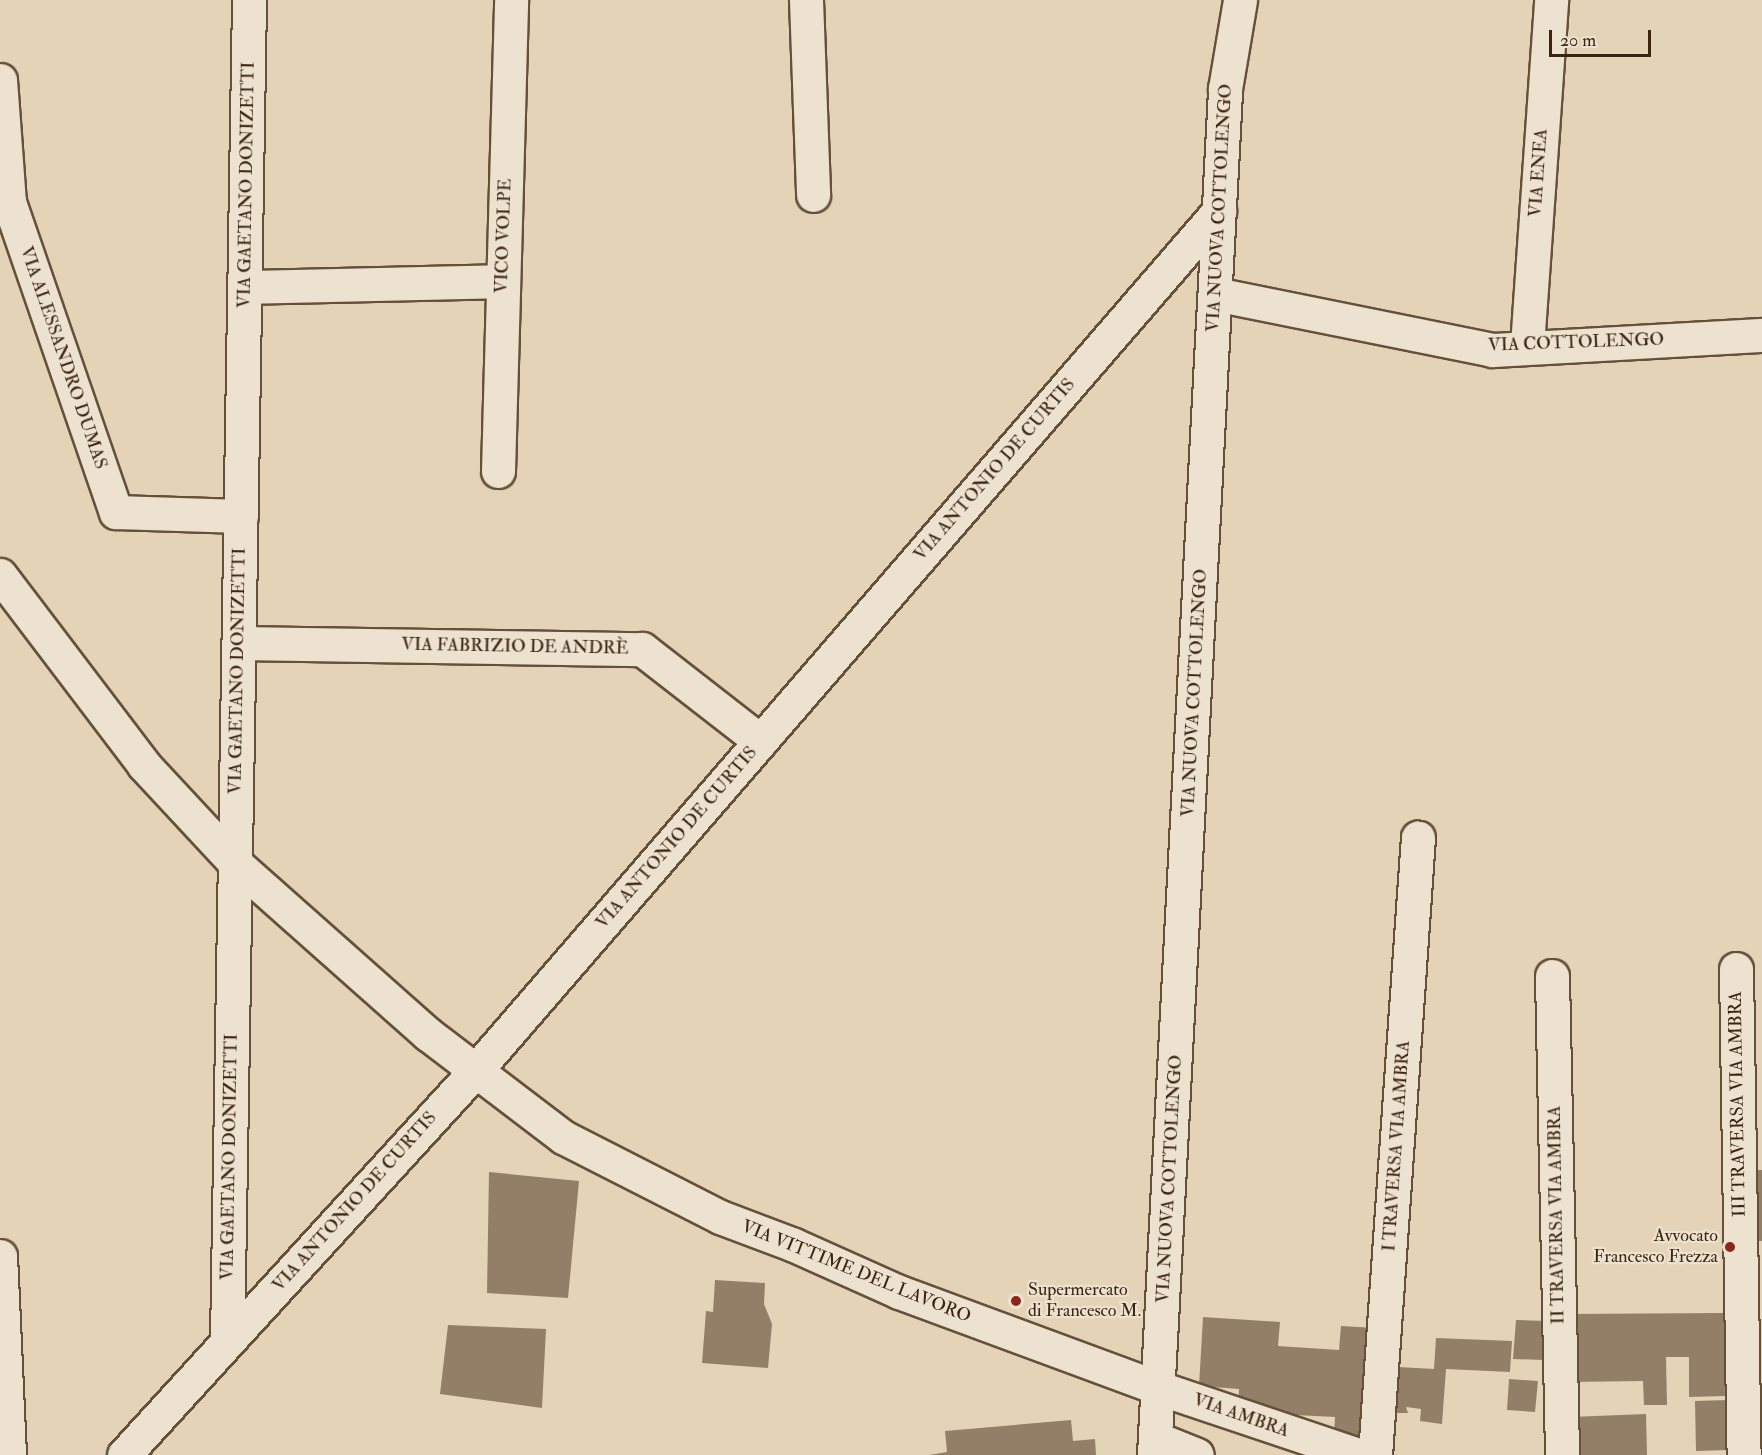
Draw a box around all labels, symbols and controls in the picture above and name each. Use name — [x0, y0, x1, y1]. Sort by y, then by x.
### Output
scale bar — [1552, 18, 1654, 56]
text: 20 m — [1560, 29, 1596, 52]
street label: VIA GAETANO DONIZETTI — [234, 62, 260, 308]
street label: VIA NUOVA COTTOLENGO — [1203, 83, 1237, 333]
street label: VIA ENEA — [1525, 128, 1553, 218]
street label: VICO VOLPE — [491, 178, 517, 294]
street label: VIA ALESSANDRO DUMAS — [15, 244, 111, 472]
street label: VIA COTTOLENGO — [1488, 329, 1664, 357]
street label: VIA ANTONIO DE CURTIS — [910, 374, 1080, 566]
street label: VIA GAETANO DONIZETTI — [225, 548, 251, 794]
street label: VIA NUOVA COTTOLENGO — [1178, 568, 1212, 818]
street label: VIA FABRIZIO DE ANDRÈ — [401, 634, 629, 660]
street label: VIA ANTONIO DE CURTIS — [592, 742, 762, 934]
street label: III TRAVERSA VIA AMBRA — [1725, 991, 1751, 1217]
street label: VIA GAETANO DONIZETTI — [217, 1034, 243, 1280]
street label: I TRAVERSA VIA AMBRA — [1379, 1040, 1415, 1252]
street label: VIA NUOVA COTTOLENGO — [1153, 1054, 1187, 1304]
street label: II TRAVERSA VIA AMBRA — [1544, 1105, 1570, 1325]
street label: VIA ANTONIO DE CURTIS — [268, 1108, 442, 1296]
street label: VIA VITTIME DEL LAVORO — [738, 1216, 974, 1328]
place label: Avvocato Francesco Frezza — [1593, 1226, 1718, 1268]
marker: Avvocato Francesco Frezza — [1723, 1240, 1737, 1254]
place label: Supermercato di Francesco M. — [1028, 1280, 1141, 1322]
marker: Supermercato di Francesco M. — [1009, 1294, 1023, 1308]
street label: VIA AMBRA — [1190, 1390, 1292, 1442]

